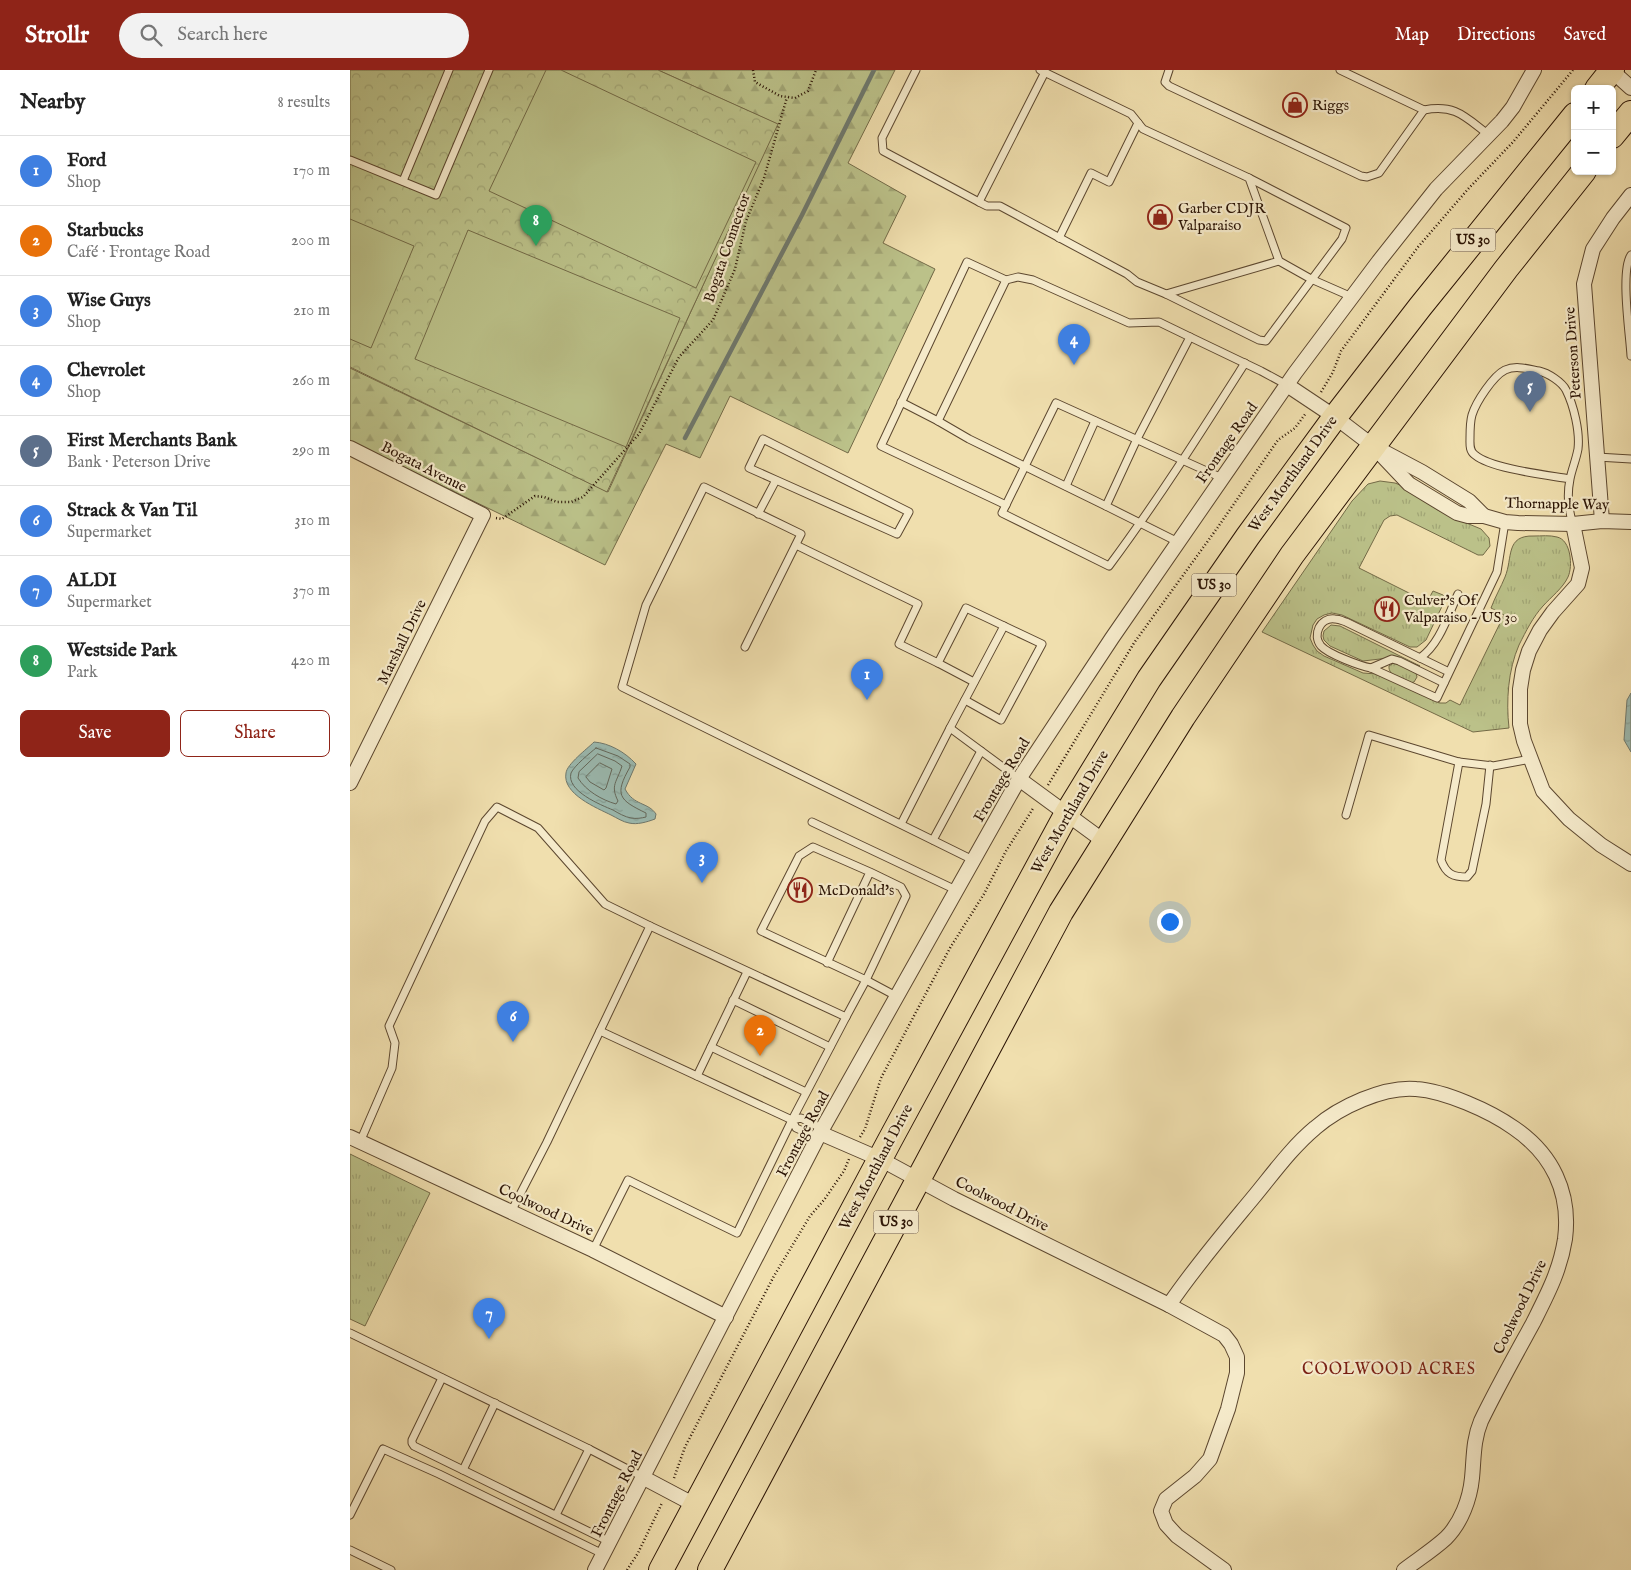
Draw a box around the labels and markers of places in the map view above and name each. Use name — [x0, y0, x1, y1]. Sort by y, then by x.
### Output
shop icon: Riggs — [1282, 92, 1308, 118]
place label: Riggs — [1312, 96, 1349, 115]
place label: Garber CDJR Valparaiso — [1177, 199, 1266, 235]
shop icon: Garber CDJR Valparaiso — [1147, 204, 1173, 230]
pin: 8 — [520, 205, 552, 246]
pin: 4 — [1058, 324, 1090, 365]
pin: 5 — [1514, 371, 1546, 412]
place label: Culver's Of Valparaiso - US 30 — [1403, 591, 1517, 627]
restaurant icon: Culver's Of Valparaiso - US 30 — [1374, 596, 1400, 622]
pin: 1 — [851, 659, 883, 700]
pin: 3 — [686, 842, 718, 883]
restaurant icon: McDonald's — [787, 877, 813, 903]
place label: McDonald's — [818, 881, 894, 900]
pin: 6 — [497, 1001, 529, 1042]
pin: 2 — [744, 1015, 776, 1056]
pin: 7 — [473, 1298, 505, 1339]

